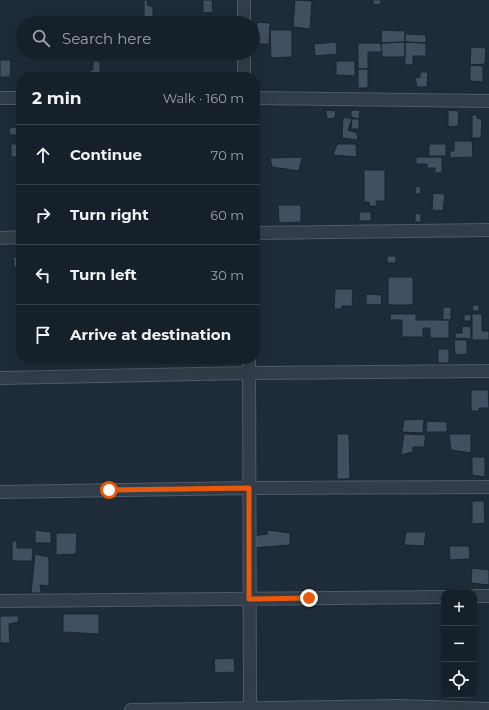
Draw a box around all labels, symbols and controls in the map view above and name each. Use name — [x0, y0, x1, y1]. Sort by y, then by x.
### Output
search box — [16, 16, 260, 60]
icon: search — [30, 27, 52, 49]
text: Search here — [62, 29, 151, 48]
text: 2 min — [32, 88, 82, 108]
text: Walk · 160 m — [163, 90, 244, 106]
icon: ahead — [32, 144, 54, 166]
text: Continue — [70, 145, 142, 164]
text: 70 m — [211, 147, 244, 163]
icon: right — [32, 204, 54, 226]
text: Turn right — [70, 205, 149, 224]
text: 60 m — [210, 207, 244, 223]
icon: left — [32, 264, 54, 286]
text: Turn left — [70, 265, 137, 284]
text: 30 m — [211, 267, 244, 283]
icon: arrive — [32, 324, 54, 346]
text: Arrive at destination — [70, 325, 231, 344]
route start — [100, 481, 118, 499]
route end — [300, 589, 318, 607]
map controls — [441, 590, 477, 698]
button: + — [441, 590, 477, 626]
button: − — [441, 626, 477, 662]
button: locate — [441, 662, 477, 698]

